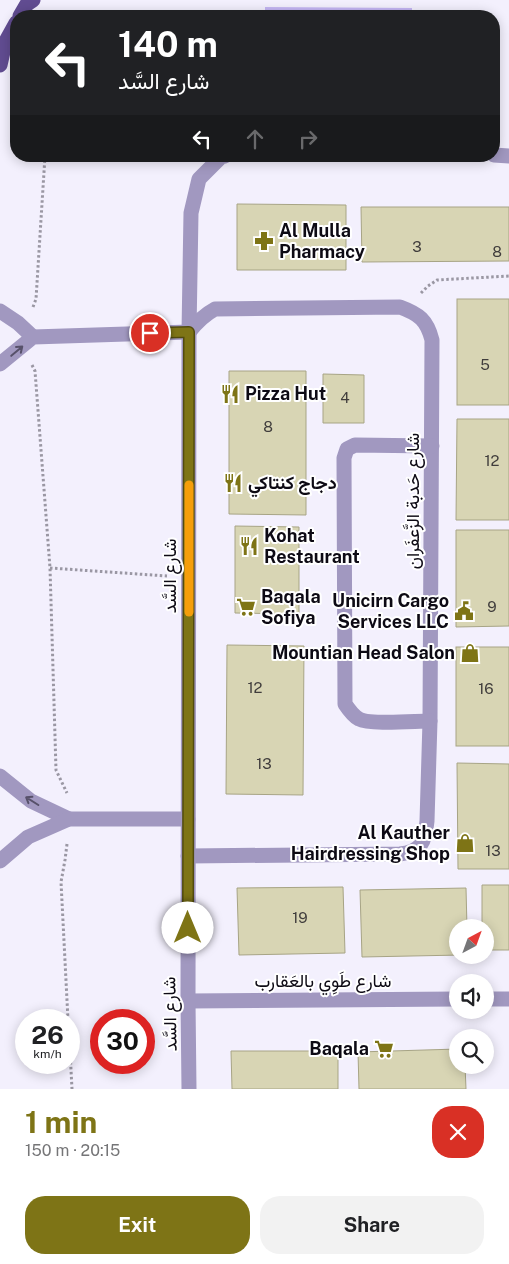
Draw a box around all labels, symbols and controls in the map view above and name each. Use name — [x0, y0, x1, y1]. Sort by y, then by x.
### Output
text: 140 m — [118, 24, 218, 65]
icon: left — [35, 30, 100, 95]
text: شارع السَّد — [118, 68, 209, 94]
icon: left — [188, 125, 216, 153]
icon: ahead — [241, 125, 269, 153]
icon: right — [294, 125, 322, 153]
place label: Al Mulla Pharmacy — [279, 220, 365, 262]
pharmacy icon: Al Mulla Pharmacy — [253, 230, 275, 252]
house number: 3 — [412, 238, 422, 255]
house number: 8 — [492, 243, 502, 260]
pin — [129, 312, 171, 354]
icon: arrive — [136, 319, 164, 347]
one-way arrow — [10, 345, 23, 356]
house number: 5 — [480, 356, 490, 373]
restaurant icon: Pizza Hut — [219, 383, 241, 405]
place label: Pizza Hut — [245, 383, 326, 404]
house number: 4 — [340, 389, 350, 406]
house number: 8 — [263, 418, 273, 435]
street label: شارع حَدبة الزَّعفَران — [402, 433, 425, 569]
house number: 12 — [484, 452, 500, 469]
restaurant icon: دجاج كنتاكي — [222, 472, 244, 494]
place label: دجاج كنتاكي — [248, 472, 337, 498]
place label: Kohat Restaurant — [264, 525, 360, 567]
restaurant icon: Kohat Restaurant — [238, 535, 260, 557]
street label: شارع السَّد — [159, 539, 182, 613]
place label: Baqala Sofiya — [261, 586, 321, 628]
place label: Unicirn Cargo Services LLC — [332, 590, 449, 632]
supermarket icon: Baqala Sofiya — [235, 596, 257, 618]
house number: 9 — [487, 598, 497, 615]
public building icon: Unicirn Cargo Services LLC — [453, 600, 475, 622]
place label: Mountian Head Salon — [272, 642, 455, 663]
shop icon: Mountian Head Salon — [459, 642, 481, 664]
house number: 12 — [247, 679, 263, 696]
house number: 16 — [478, 680, 494, 697]
house number: 13 — [256, 755, 272, 772]
one-way arrow — [26, 795, 40, 805]
place label: Al Kauther Hairdressing Shop — [291, 822, 451, 864]
shop icon: Al Kauther Hairdressing Shop — [454, 832, 476, 854]
house number: 13 — [485, 842, 501, 859]
position arrow — [161, 901, 213, 953]
house number: 19 — [292, 909, 308, 926]
north arrow — [449, 919, 494, 964]
map controls — [449, 919, 494, 1074]
street label: شارع طَوِي بالعَقارب — [254, 970, 392, 996]
button: sound — [449, 974, 494, 1019]
street label: شارع السَّد — [158, 976, 183, 1052]
speed limit sign: 30 — [90, 1009, 155, 1074]
text: 26 — [31, 1020, 64, 1050]
button: search — [449, 1029, 494, 1074]
place label: Baqala — [309, 1038, 369, 1059]
supermarket icon: Baqala — [373, 1038, 395, 1060]
text: km/h — [33, 1047, 62, 1061]
text: 1 min — [25, 1104, 97, 1140]
button: close — [432, 1106, 484, 1158]
text: 150 m · 20:15 — [25, 1141, 120, 1160]
button: Exit — [25, 1196, 250, 1254]
button: Share — [260, 1196, 484, 1254]

